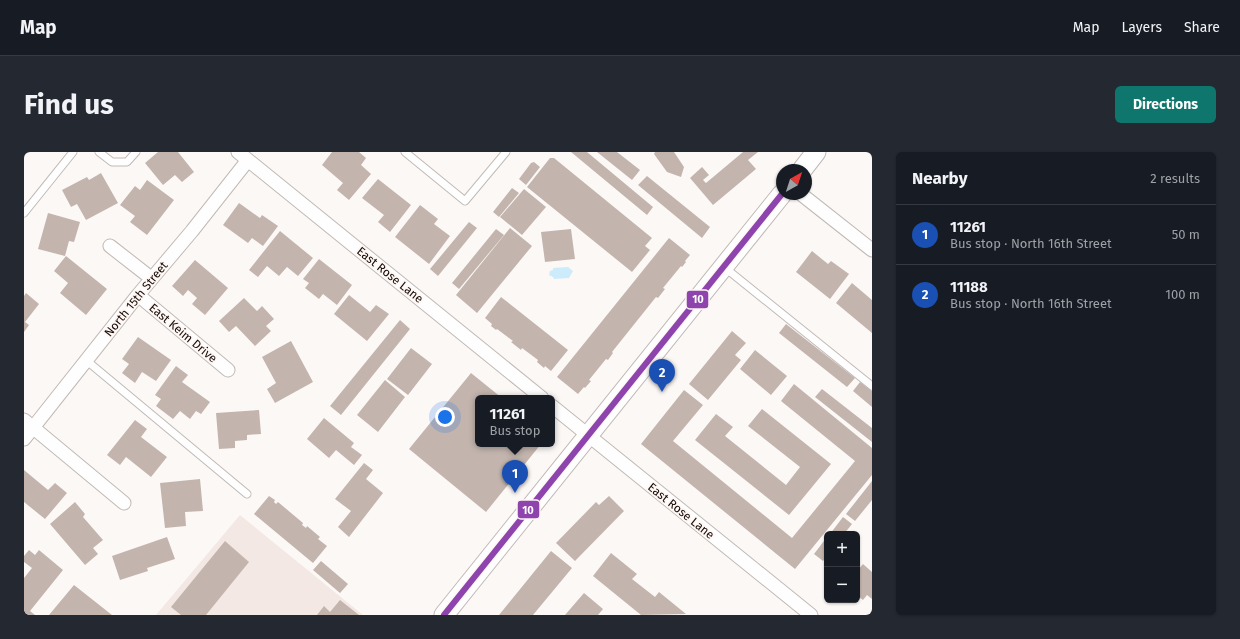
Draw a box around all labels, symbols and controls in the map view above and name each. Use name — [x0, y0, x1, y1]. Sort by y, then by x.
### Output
text: Map — [20, 16, 57, 39]
text: Map — [1073, 19, 1099, 36]
text: Layers — [1121, 19, 1162, 36]
text: Share — [1184, 19, 1220, 36]
button: Directions — [1115, 86, 1216, 123]
text: Find us — [24, 88, 114, 121]
north arrow — [776, 164, 812, 200]
text: Nearby — [912, 168, 967, 189]
text: 2 results — [1150, 171, 1200, 186]
text: 11261 — [950, 218, 986, 236]
text: 1 — [922, 227, 928, 242]
text: 50 m — [1172, 227, 1200, 242]
text: Bus stop · North 16th Street — [950, 236, 1112, 251]
street label: East Rose Lane — [354, 244, 426, 306]
street label: North 15th Street — [101, 258, 171, 339]
text: 11188 — [950, 278, 988, 296]
text: 2 — [922, 287, 928, 302]
text: 100 m — [1165, 287, 1200, 302]
line badge: 10 — [686, 290, 709, 309]
text: 10 — [692, 293, 704, 306]
text: Bus stop · North 16th Street — [950, 296, 1112, 311]
street label: East Keim Drive — [146, 301, 220, 365]
pin: 2 — [649, 359, 675, 392]
popup — [475, 395, 555, 447]
text: 11261 — [490, 405, 526, 423]
your location — [435, 407, 455, 427]
text: Bus stop — [490, 423, 540, 438]
pin: 1 — [502, 460, 528, 493]
street label: East Rose Lane — [645, 480, 717, 542]
line badge: 10 — [517, 500, 540, 519]
text: 10 — [522, 504, 534, 517]
map controls — [824, 531, 860, 603]
button: + — [824, 531, 860, 567]
button: − — [824, 567, 860, 603]

